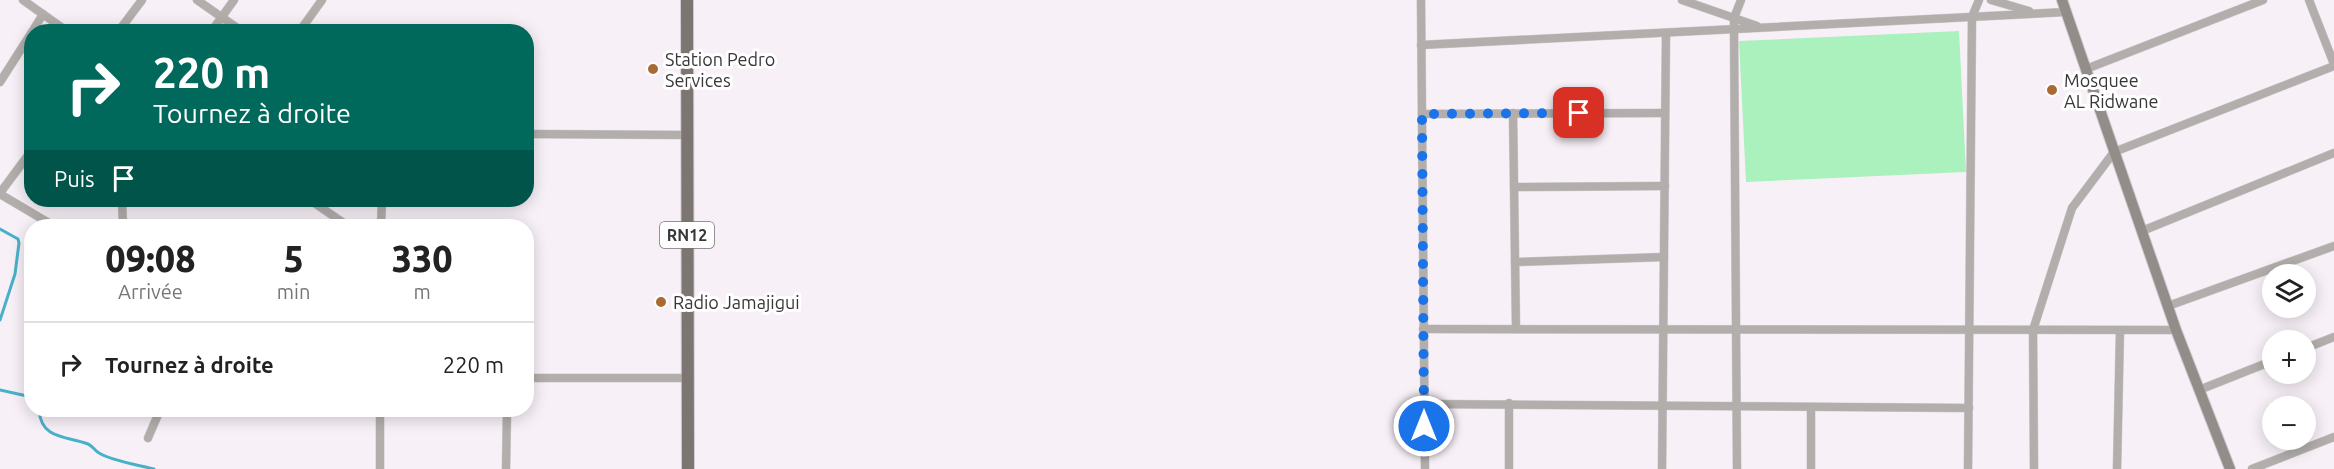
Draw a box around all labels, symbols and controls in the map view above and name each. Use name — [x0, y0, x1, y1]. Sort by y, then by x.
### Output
icon: right — [54, 48, 132, 126]
text: 220 m — [153, 49, 270, 96]
place label: Station Pedro Services — [665, 49, 775, 90]
marker: Station Pedro Services — [646, 62, 660, 76]
place label: Mosquee AL Ridwane — [2064, 70, 2159, 111]
marker: Mosquee AL Ridwane — [2045, 83, 2059, 97]
pin — [1553, 87, 1604, 138]
icon: arrive — [1562, 96, 1595, 129]
text: Tournez à droite — [153, 98, 351, 128]
icon: arrive — [107, 162, 140, 195]
text: Puis — [54, 166, 95, 191]
road number: RN12 — [660, 222, 714, 248]
text: 09:08 — [105, 238, 195, 279]
text: 5 — [283, 238, 304, 279]
text: 330 — [392, 238, 453, 279]
map controls — [2262, 264, 2316, 450]
button: layers — [2262, 264, 2316, 318]
text: Arrivée — [118, 280, 183, 303]
text: min — [277, 280, 310, 303]
text: m — [414, 280, 431, 303]
place label: Radio Jamajigui — [673, 292, 800, 312]
marker: Radio Jamajigui — [654, 295, 668, 309]
button: + — [2262, 330, 2316, 384]
icon: right — [54, 348, 87, 381]
text: Tournez à droite — [105, 352, 274, 377]
text: 220 m — [443, 352, 504, 377]
position arrow — [1392, 394, 1456, 458]
button: − — [2262, 396, 2316, 450]

